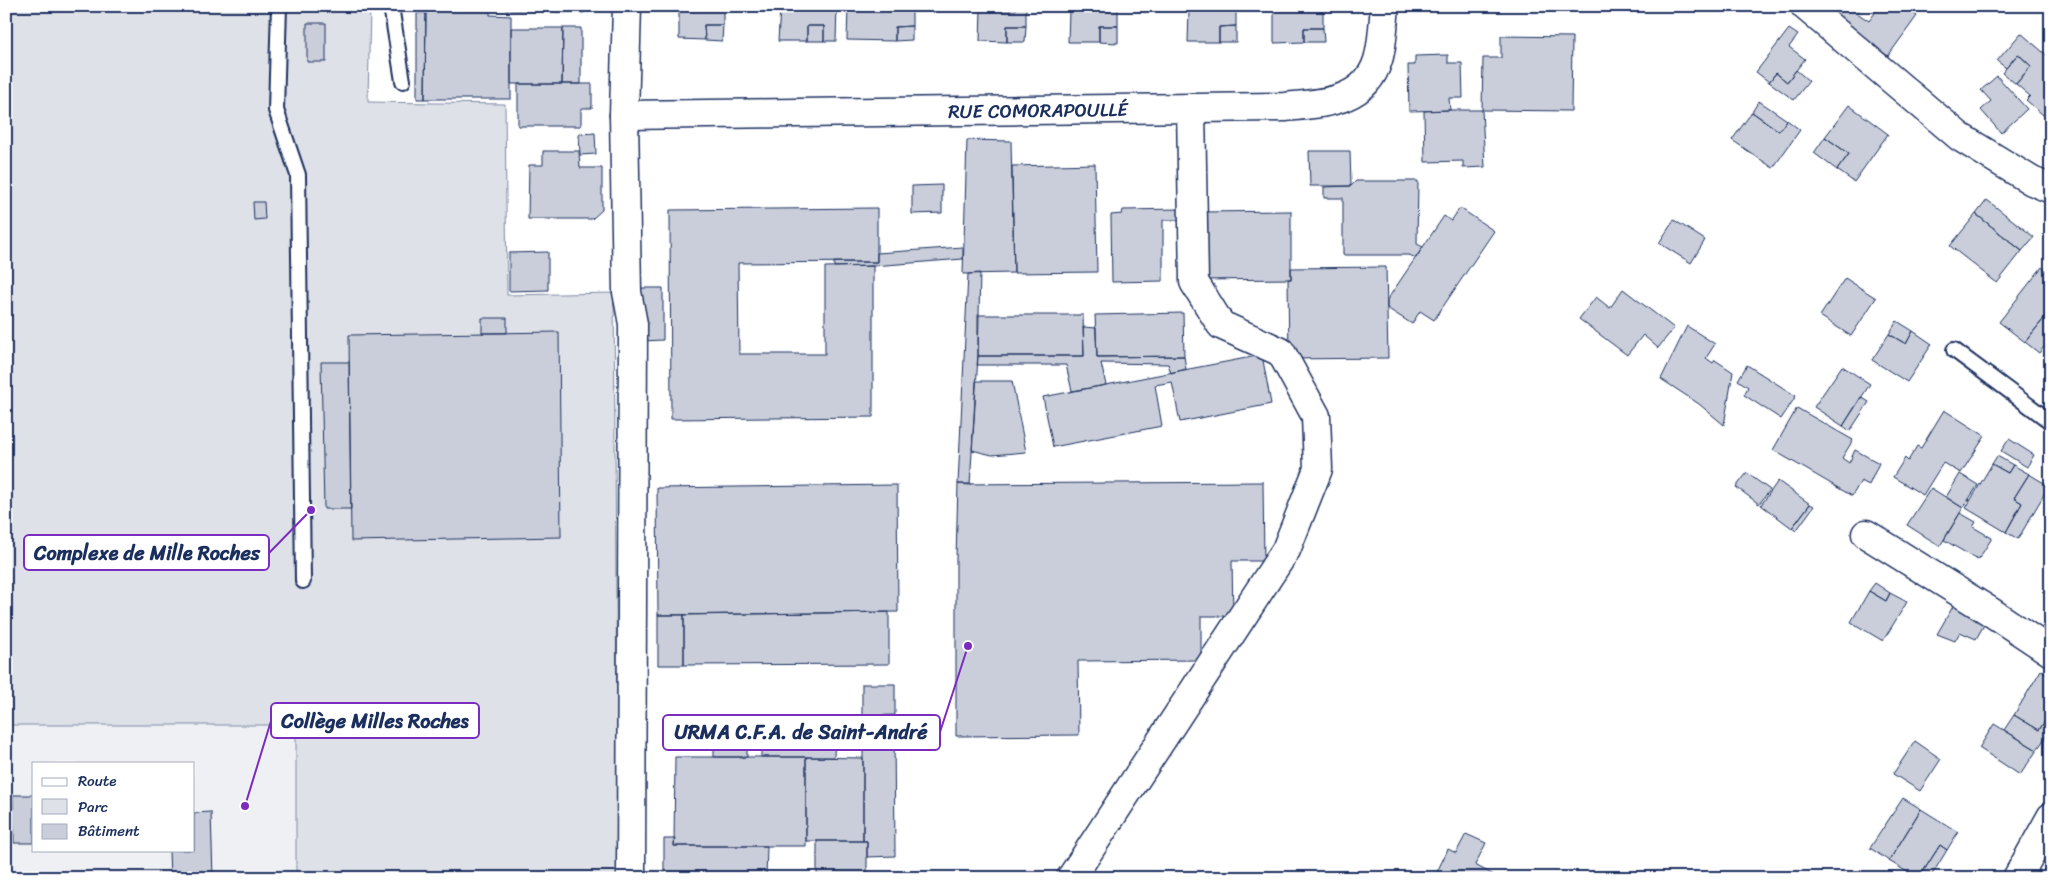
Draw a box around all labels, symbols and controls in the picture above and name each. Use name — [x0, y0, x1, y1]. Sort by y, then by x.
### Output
street label: RUE COMORAPOULLÉ — [948, 93, 1129, 128]
callout: Complexe de Mille Roches — [24, 535, 269, 570]
text: Complexe de Mille Roches — [33, 536, 261, 571]
callout: Collège Milles Roches — [271, 703, 479, 738]
text: Collège Milles Roches — [280, 704, 470, 739]
callout: URMA C.F.A. de Saint-André — [663, 715, 940, 750]
text: URMA C.F.A. de Saint-André — [674, 715, 928, 750]
legend — [32, 762, 195, 852]
text: Route — [78, 768, 117, 794]
text: Parc — [78, 794, 108, 820]
text: Bâtiment — [78, 818, 140, 844]

